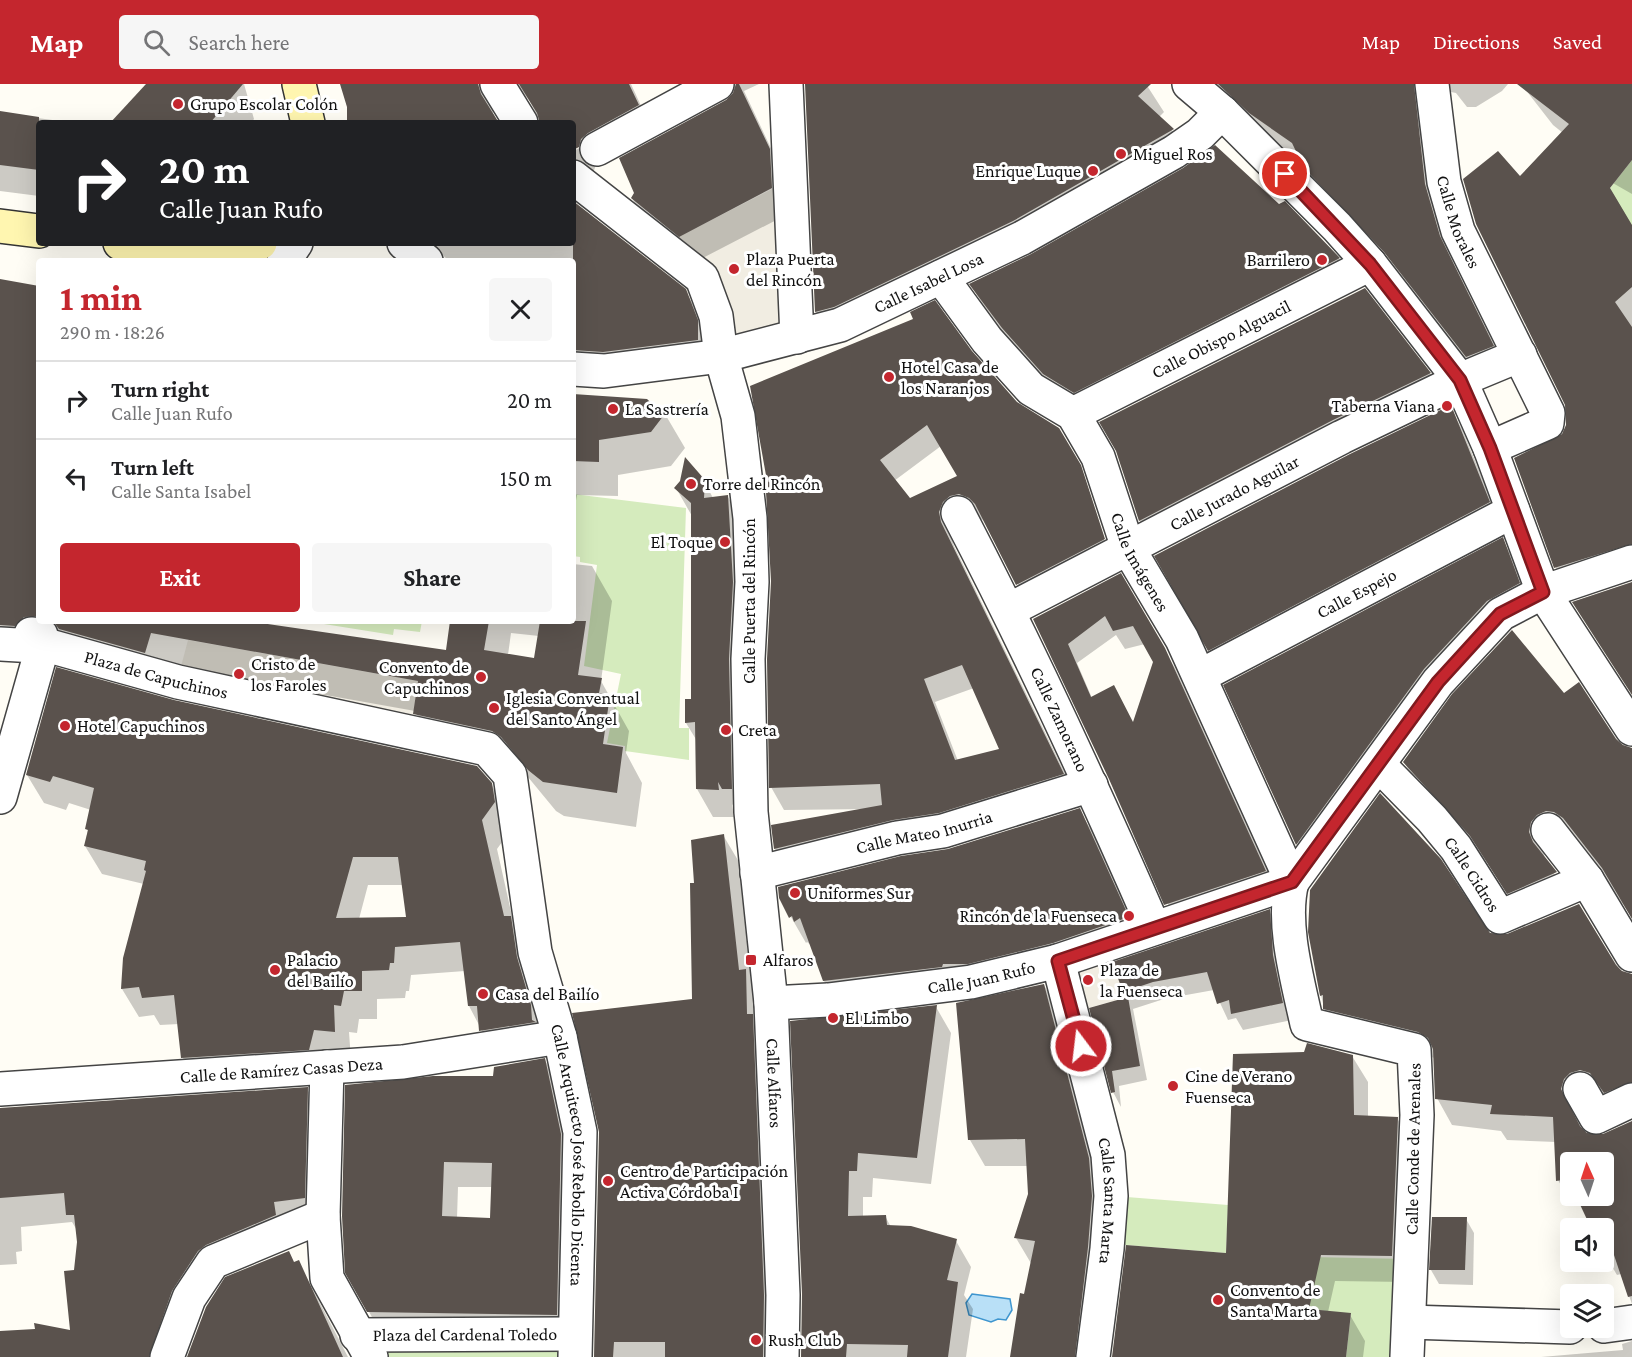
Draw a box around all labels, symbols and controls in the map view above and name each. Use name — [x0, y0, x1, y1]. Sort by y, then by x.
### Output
search box — [119, 15, 539, 69]
icon: search — [140, 26, 173, 59]
text: Map — [30, 27, 83, 58]
text: Search here — [188, 30, 289, 55]
text: Map — [1362, 30, 1400, 54]
text: Directions — [1433, 30, 1520, 54]
text: Saved — [1553, 30, 1602, 54]
place label: Grupo Escolar Colón — [190, 94, 338, 114]
marker: Grupo Escolar Colón — [171, 97, 185, 111]
icon: right — [60, 144, 138, 222]
place label: Miguel Ros — [1133, 144, 1213, 164]
text: 20 m — [159, 145, 250, 192]
marker: Miguel Ros — [1114, 147, 1128, 161]
pin — [1259, 148, 1310, 199]
icon: arrive — [1268, 157, 1301, 190]
place label: Enrique Luque — [975, 161, 1081, 181]
marker: Enrique Luque — [1086, 164, 1100, 178]
street label: Calle Morales — [1433, 174, 1485, 271]
text: Calle Juan Rufo — [159, 194, 323, 224]
street label: Calle Isabel Losa — [870, 248, 986, 317]
place label: Plaza Puerta del Rincón — [746, 249, 835, 290]
place label: Barrilero — [1247, 250, 1310, 270]
marker: Barrilero — [1315, 253, 1329, 267]
marker: Plaza Puerta del Rincón — [727, 262, 741, 276]
text: 1 min — [60, 278, 142, 318]
button: close — [489, 278, 552, 341]
street label: Calle Obispo Alguacil — [1148, 296, 1294, 383]
text: 290 m · 18:26 — [60, 321, 165, 343]
place label: Hotel Casa de los Naranjos — [901, 357, 999, 399]
marker: Hotel Casa de los Naranjos — [882, 370, 896, 384]
text: Turn right — [111, 377, 209, 402]
icon: right — [60, 384, 93, 417]
text: 20 m — [507, 388, 552, 413]
place label: Taberna Viana — [1332, 396, 1435, 416]
place label: La Sastrería — [625, 399, 709, 419]
marker: Taberna Viana — [1440, 399, 1454, 413]
text: Calle Juan Rufo — [111, 402, 233, 424]
marker: La Sastrería — [606, 402, 620, 416]
street label: Calle Jurado Aguilar — [1166, 451, 1303, 535]
text: Turn left — [111, 455, 194, 480]
icon: left — [60, 462, 93, 495]
text: 150 m — [500, 466, 552, 491]
place label: Torre del Rincón — [703, 474, 821, 494]
marker: Torre del Rincón — [684, 477, 698, 491]
text: Calle Santa Isabel — [111, 480, 251, 502]
street label: Calle Imágenes — [1107, 510, 1173, 615]
street label: Calle Puerta del Rincón — [739, 518, 759, 684]
place label: El Toque — [650, 532, 713, 552]
marker: El Toque — [718, 535, 732, 549]
button: Exit — [60, 543, 300, 612]
button: Share — [312, 543, 552, 612]
street label: Calle Espejo — [1313, 564, 1400, 623]
street label: Plaza de Capuchinos — [82, 646, 230, 703]
place label: Cristo de los Faroles — [251, 654, 327, 695]
place label: Convento de Capuchinos — [379, 657, 469, 698]
street label: Calle Zamorano — [1026, 664, 1093, 775]
marker: Cristo de los Faroles — [232, 667, 246, 681]
marker: Convento de Capuchinos — [474, 670, 488, 684]
place label: Iglesia Conventual del Santo Ángel — [506, 688, 640, 729]
marker: Iglesia Conventual del Santo Ángel — [487, 701, 501, 715]
place label: Hotel Capuchinos — [77, 716, 205, 736]
marker: Hotel Capuchinos — [58, 719, 72, 733]
place label: Creta — [738, 720, 777, 740]
marker: Creta — [719, 723, 733, 737]
street label: Calle Mateo Inurria — [854, 806, 995, 858]
street label: Calle Cidros — [1440, 832, 1504, 916]
place label: Uniformes Sur — [807, 883, 911, 903]
marker: Uniformes Sur — [788, 886, 802, 900]
place label: Rincón de la Fuenseca — [960, 906, 1117, 926]
marker: Rincón de la Fuenseca — [1122, 909, 1136, 923]
place label: Palacio del Bailío — [287, 950, 354, 991]
place label: Alfaros — [763, 950, 814, 970]
marker: Alfaros — [744, 953, 758, 967]
street label: Calle Juan Rufo — [926, 957, 1037, 997]
place label: Plaza de la Fuenseca — [1100, 960, 1183, 1001]
marker: Palacio del Bailío — [268, 963, 282, 977]
marker: Plaza de la Fuenseca — [1081, 973, 1095, 987]
place label: Casa del Bailío — [495, 984, 599, 1004]
marker: Casa del Bailío — [476, 987, 490, 1001]
place label: El Limbo — [845, 1008, 909, 1028]
marker: El Limbo — [826, 1011, 840, 1025]
position arrow — [1049, 1014, 1113, 1078]
street label: Calle Arquitecto José Rebollo Dicenta — [547, 1021, 590, 1286]
street label: Calle Alfaros — [762, 1037, 786, 1129]
street label: Calle de Ramírez Casas Deza — [179, 1053, 384, 1087]
street label: Calle Conde de Arenales — [1401, 1063, 1425, 1235]
place label: Cine de Verano Fuenseca — [1185, 1066, 1293, 1107]
marker: Cine de Verano Fuenseca — [1166, 1079, 1180, 1093]
street label: Calle Santa Marta — [1094, 1135, 1121, 1265]
north arrow — [1560, 1152, 1614, 1206]
map controls — [1560, 1152, 1614, 1338]
place label: Centro de Participación Activa Córdoba I — [620, 1161, 788, 1202]
marker: Centro de Participación Activa Córdoba I — [601, 1174, 615, 1188]
button: sound — [1560, 1218, 1614, 1272]
place label: Convento de Santa Marta — [1230, 1280, 1320, 1321]
button: layers — [1560, 1284, 1614, 1338]
marker: Convento de Santa Marta — [1211, 1293, 1225, 1307]
street label: Plaza del Cardenal Toledo — [373, 1324, 557, 1345]
place label: Rush Club — [768, 1330, 842, 1350]
marker: Rush Club — [749, 1333, 763, 1347]

